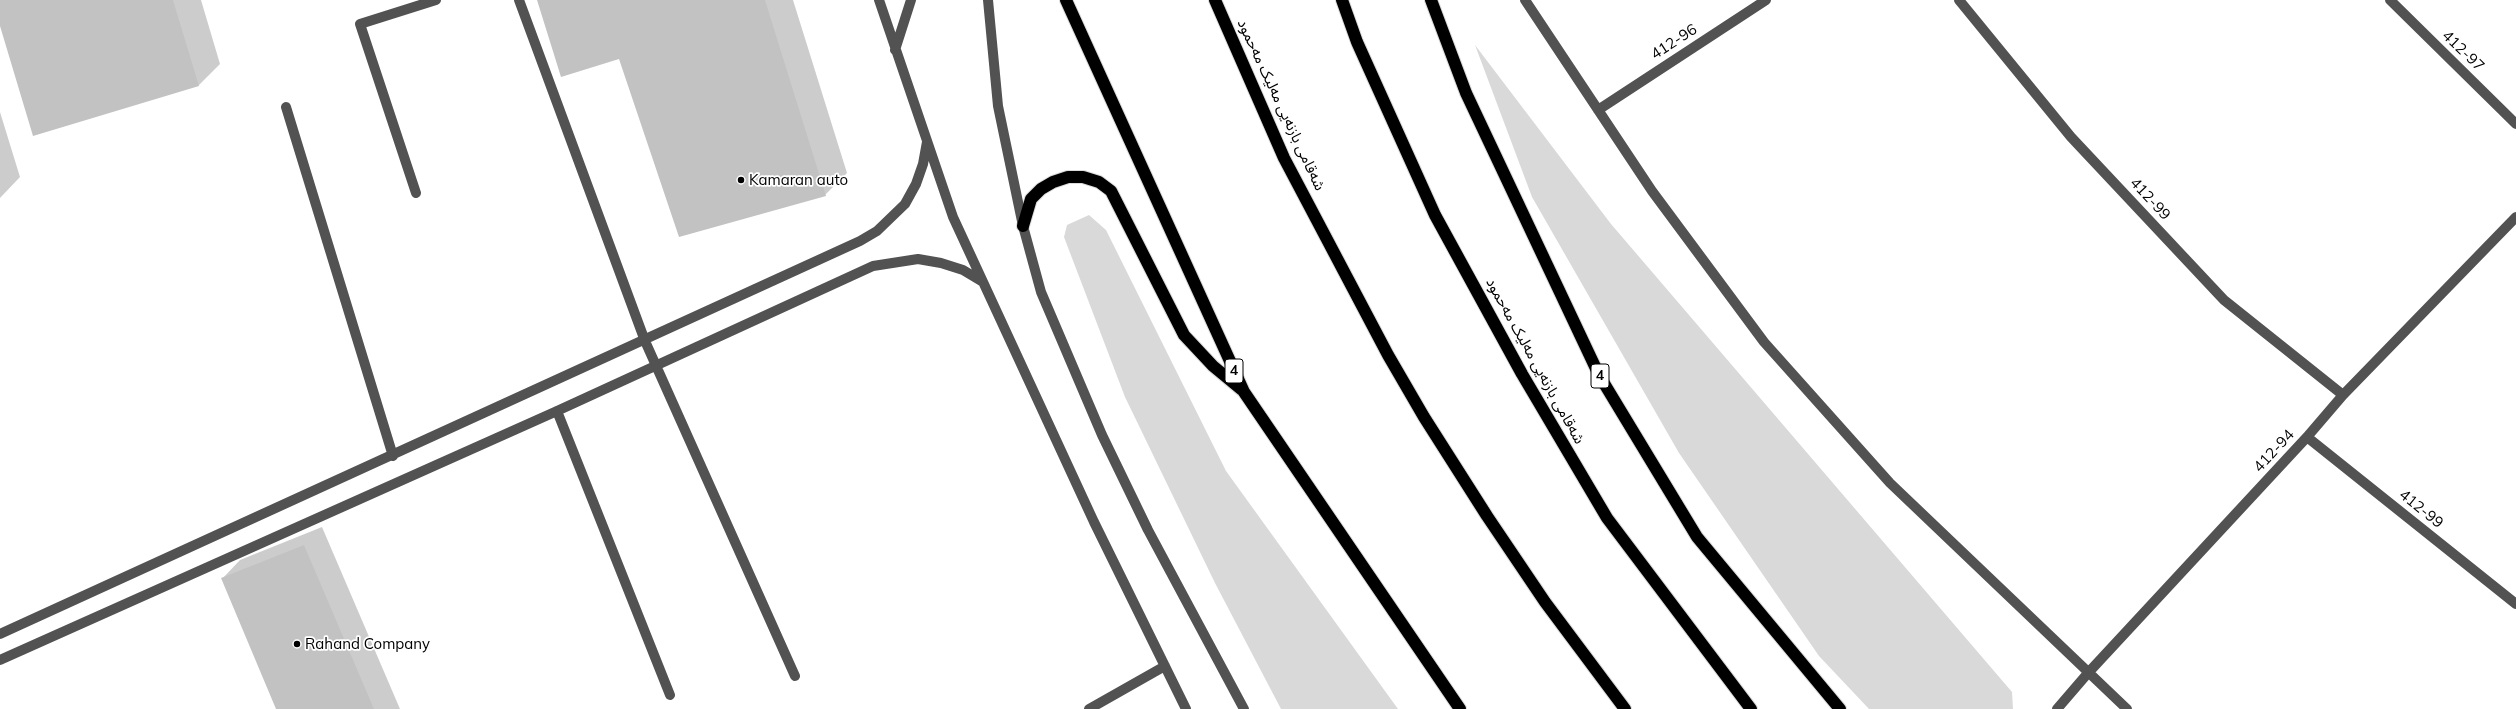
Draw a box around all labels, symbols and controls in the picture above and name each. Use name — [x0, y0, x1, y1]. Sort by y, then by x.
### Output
street label: شەقامی بازنەیی مەلیک مەحمود — [1233, 16, 1329, 194]
street label: 412-96 — [1648, 20, 1700, 64]
street label: 412-97 — [2438, 27, 2488, 75]
place label: Kamaran auto — [749, 171, 848, 189]
street label: 412-99 — [2126, 174, 2174, 224]
marker: Kamaran auto — [736, 175, 746, 185]
street label: شەقامی بازنەیی مەلیک مەحمود — [1482, 275, 1588, 447]
road number: 4 — [1225, 359, 1243, 383]
road number: 4 — [1591, 364, 1609, 388]
street label: 412-94 — [2250, 426, 2298, 476]
street label: 412-99 — [2395, 486, 2447, 532]
place label: Rahand Company — [305, 635, 430, 653]
marker: Rahand Company — [292, 639, 302, 649]

